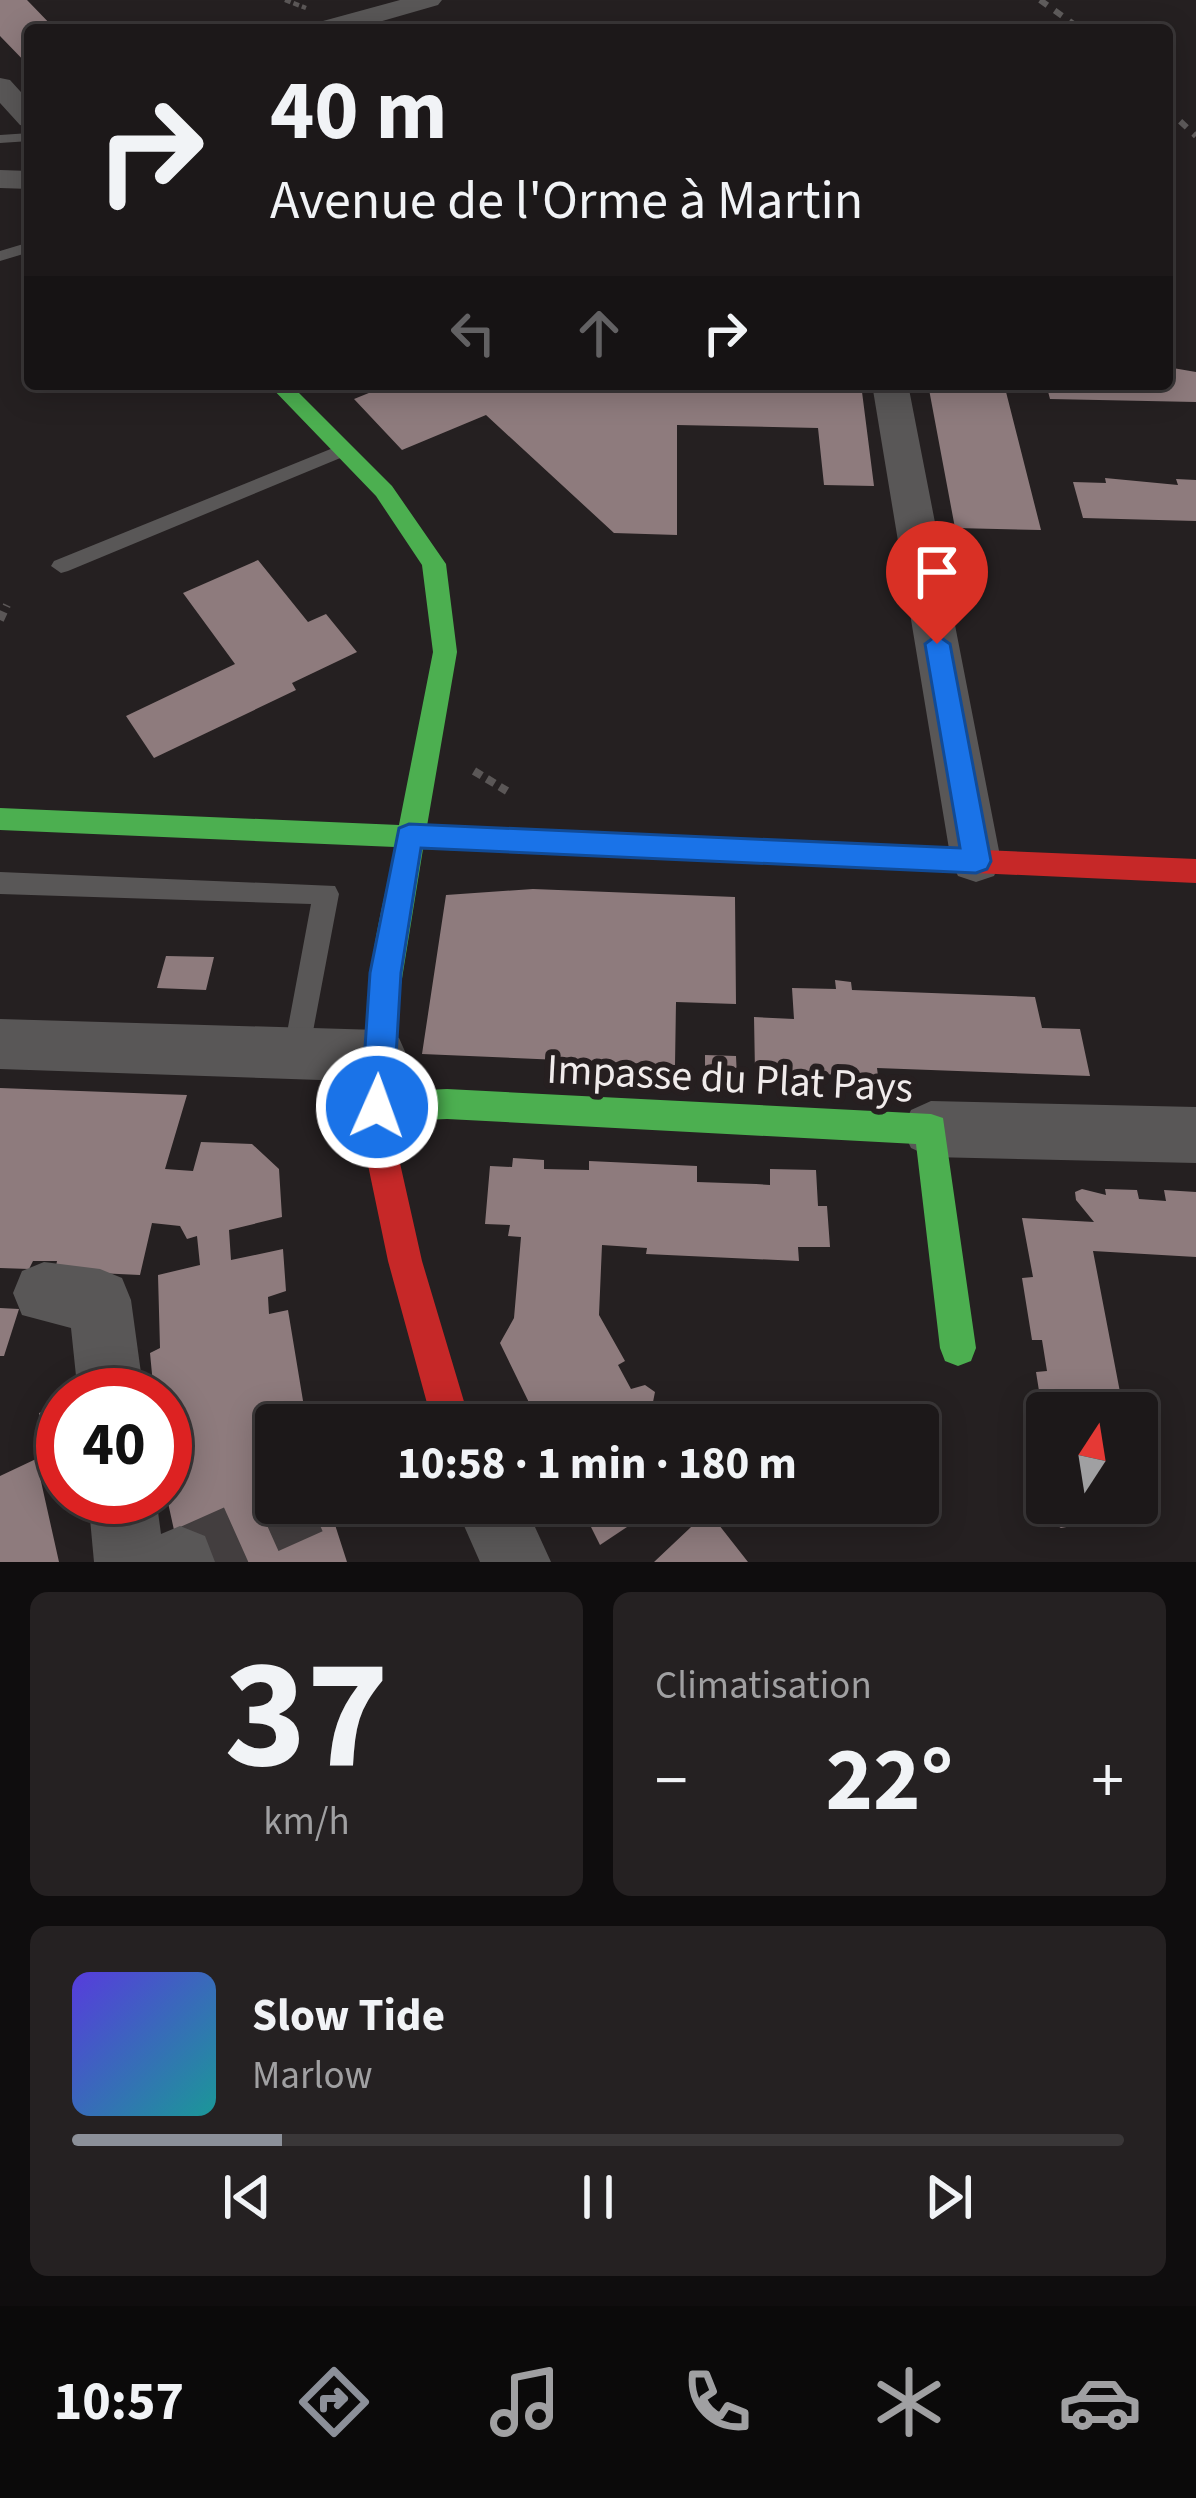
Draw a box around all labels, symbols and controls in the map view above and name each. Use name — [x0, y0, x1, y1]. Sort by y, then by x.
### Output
text: 40 m — [270, 52, 448, 172]
icon: right — [72, 72, 228, 228]
text: Avenue de l'Orme à Martin — [270, 163, 863, 240]
icon: left — [440, 300, 506, 366]
icon: ahead — [566, 300, 632, 366]
icon: right — [692, 300, 758, 366]
pin — [886, 521, 988, 644]
icon: arrive — [904, 539, 970, 605]
street label: Impasse du Plat Pays — [545, 1039, 915, 1119]
position arrow — [314, 1044, 440, 1170]
speed limit sign: 40 — [36, 1368, 192, 1524]
north arrow — [1026, 1392, 1158, 1524]
map controls — [1026, 1392, 1158, 1524]
text: 10:58 · 1 min · 180 m — [397, 1432, 797, 1496]
text: 37 — [224, 1605, 389, 1827]
text: Climatisation — [655, 1658, 872, 1714]
text: 22° — [826, 1717, 953, 1845]
text: − — [655, 1734, 688, 1828]
text: + — [1091, 1734, 1124, 1828]
text: km/h — [263, 1794, 350, 1850]
text: Slow Tide — [252, 1984, 445, 2048]
text: Marlow — [252, 2048, 373, 2104]
icon: previous — [214, 2164, 280, 2230]
icon: pause — [565, 2164, 631, 2230]
icon: next — [916, 2164, 982, 2230]
icon: directions — [292, 2360, 376, 2444]
icon: music — [483, 2360, 567, 2444]
icon: phone — [675, 2360, 759, 2444]
icon: climate — [867, 2360, 951, 2444]
icon: car — [1058, 2360, 1142, 2444]
text: 10:57 — [54, 2364, 184, 2441]

